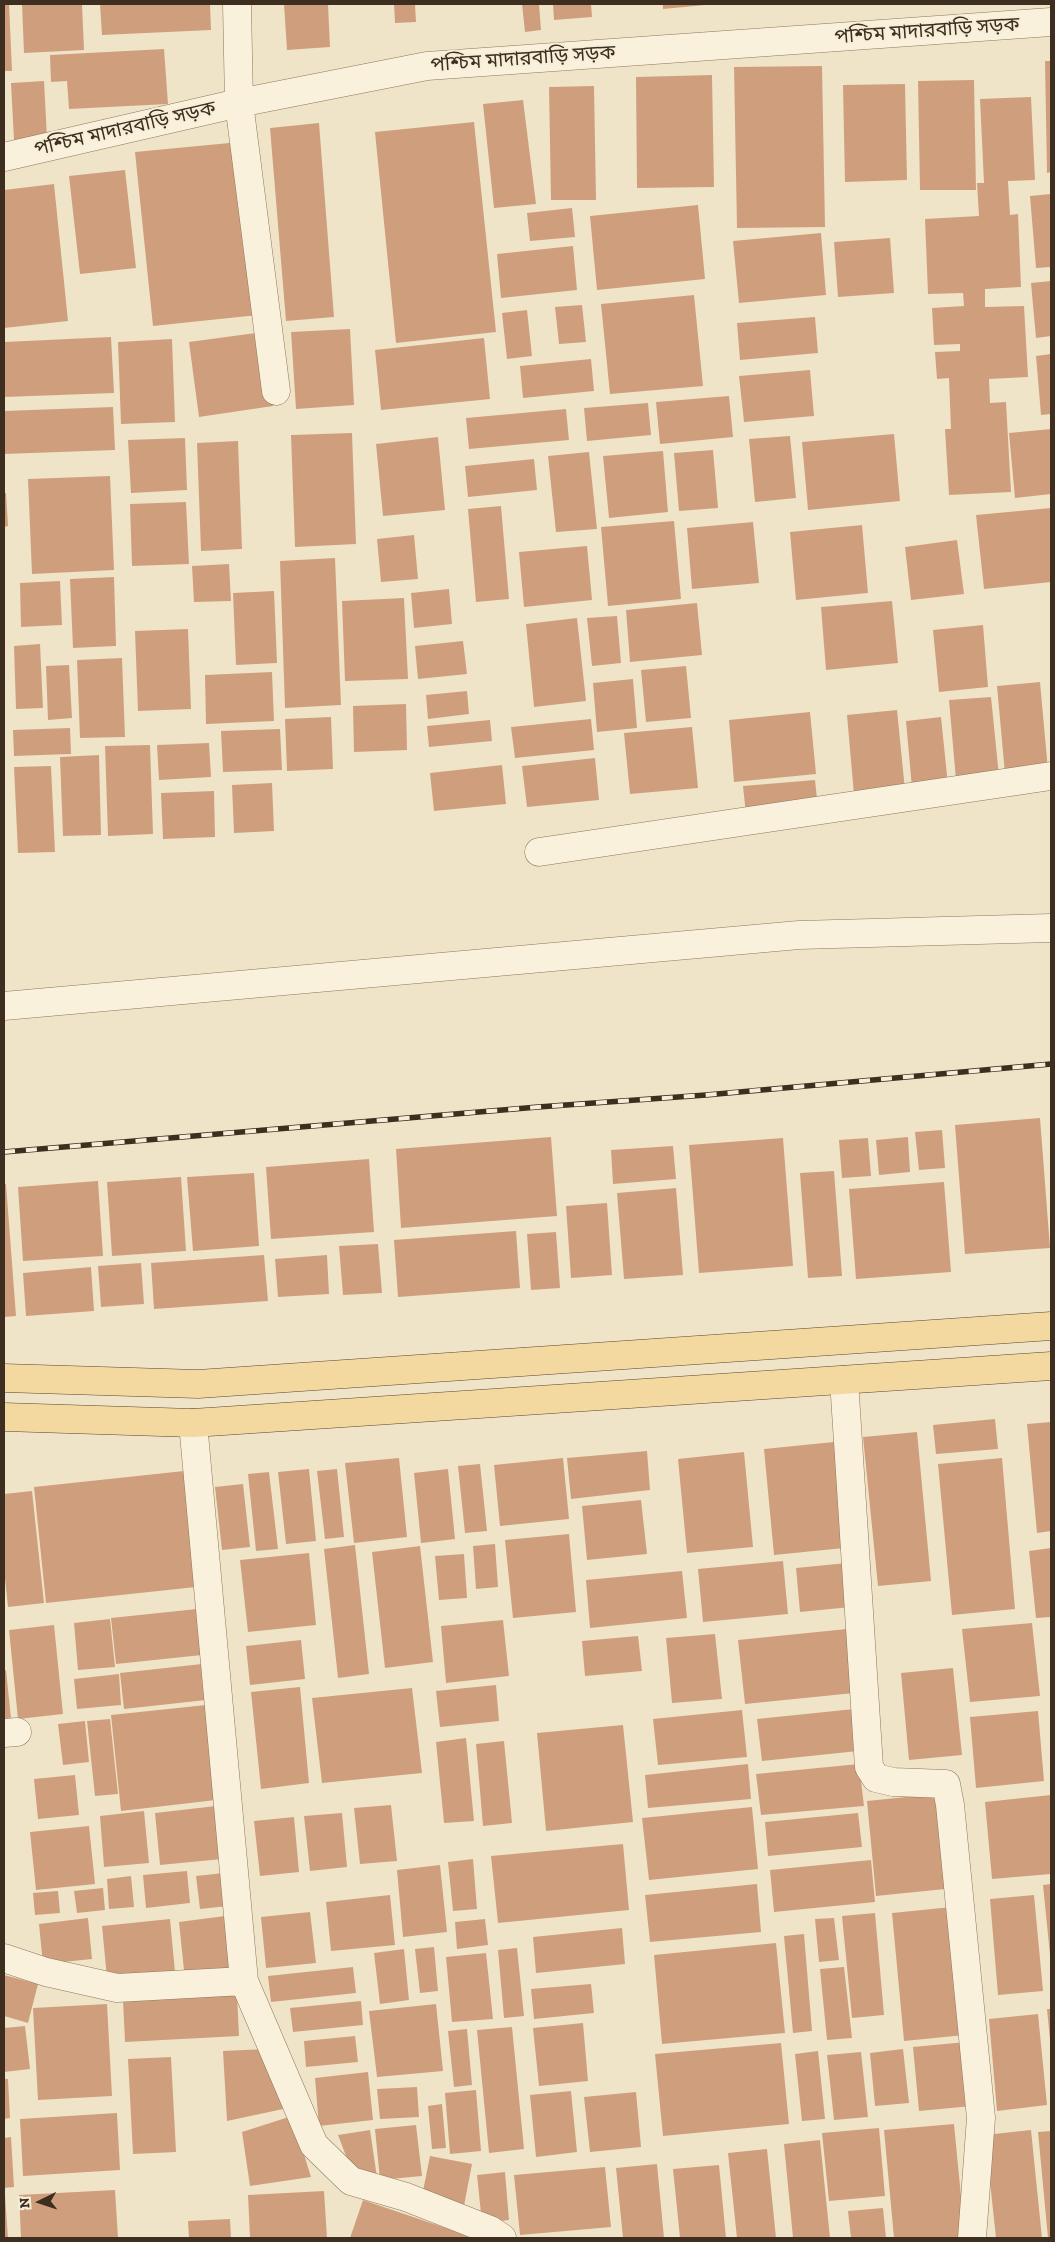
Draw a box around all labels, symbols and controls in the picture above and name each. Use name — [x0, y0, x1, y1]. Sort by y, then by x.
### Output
street label: পশ্চিম মাদারবাড়ি সড়ক — [834, 13, 1020, 49]
street label: পশ্চিম মাদারবাড়ি সড়ক — [430, 41, 616, 77]
street label: পশ্চিম মাদারবাড়ি সড়ক — [32, 96, 218, 162]
north arrow — [15, 2177, 65, 2227]
text: N — [16, 2197, 33, 2209]

